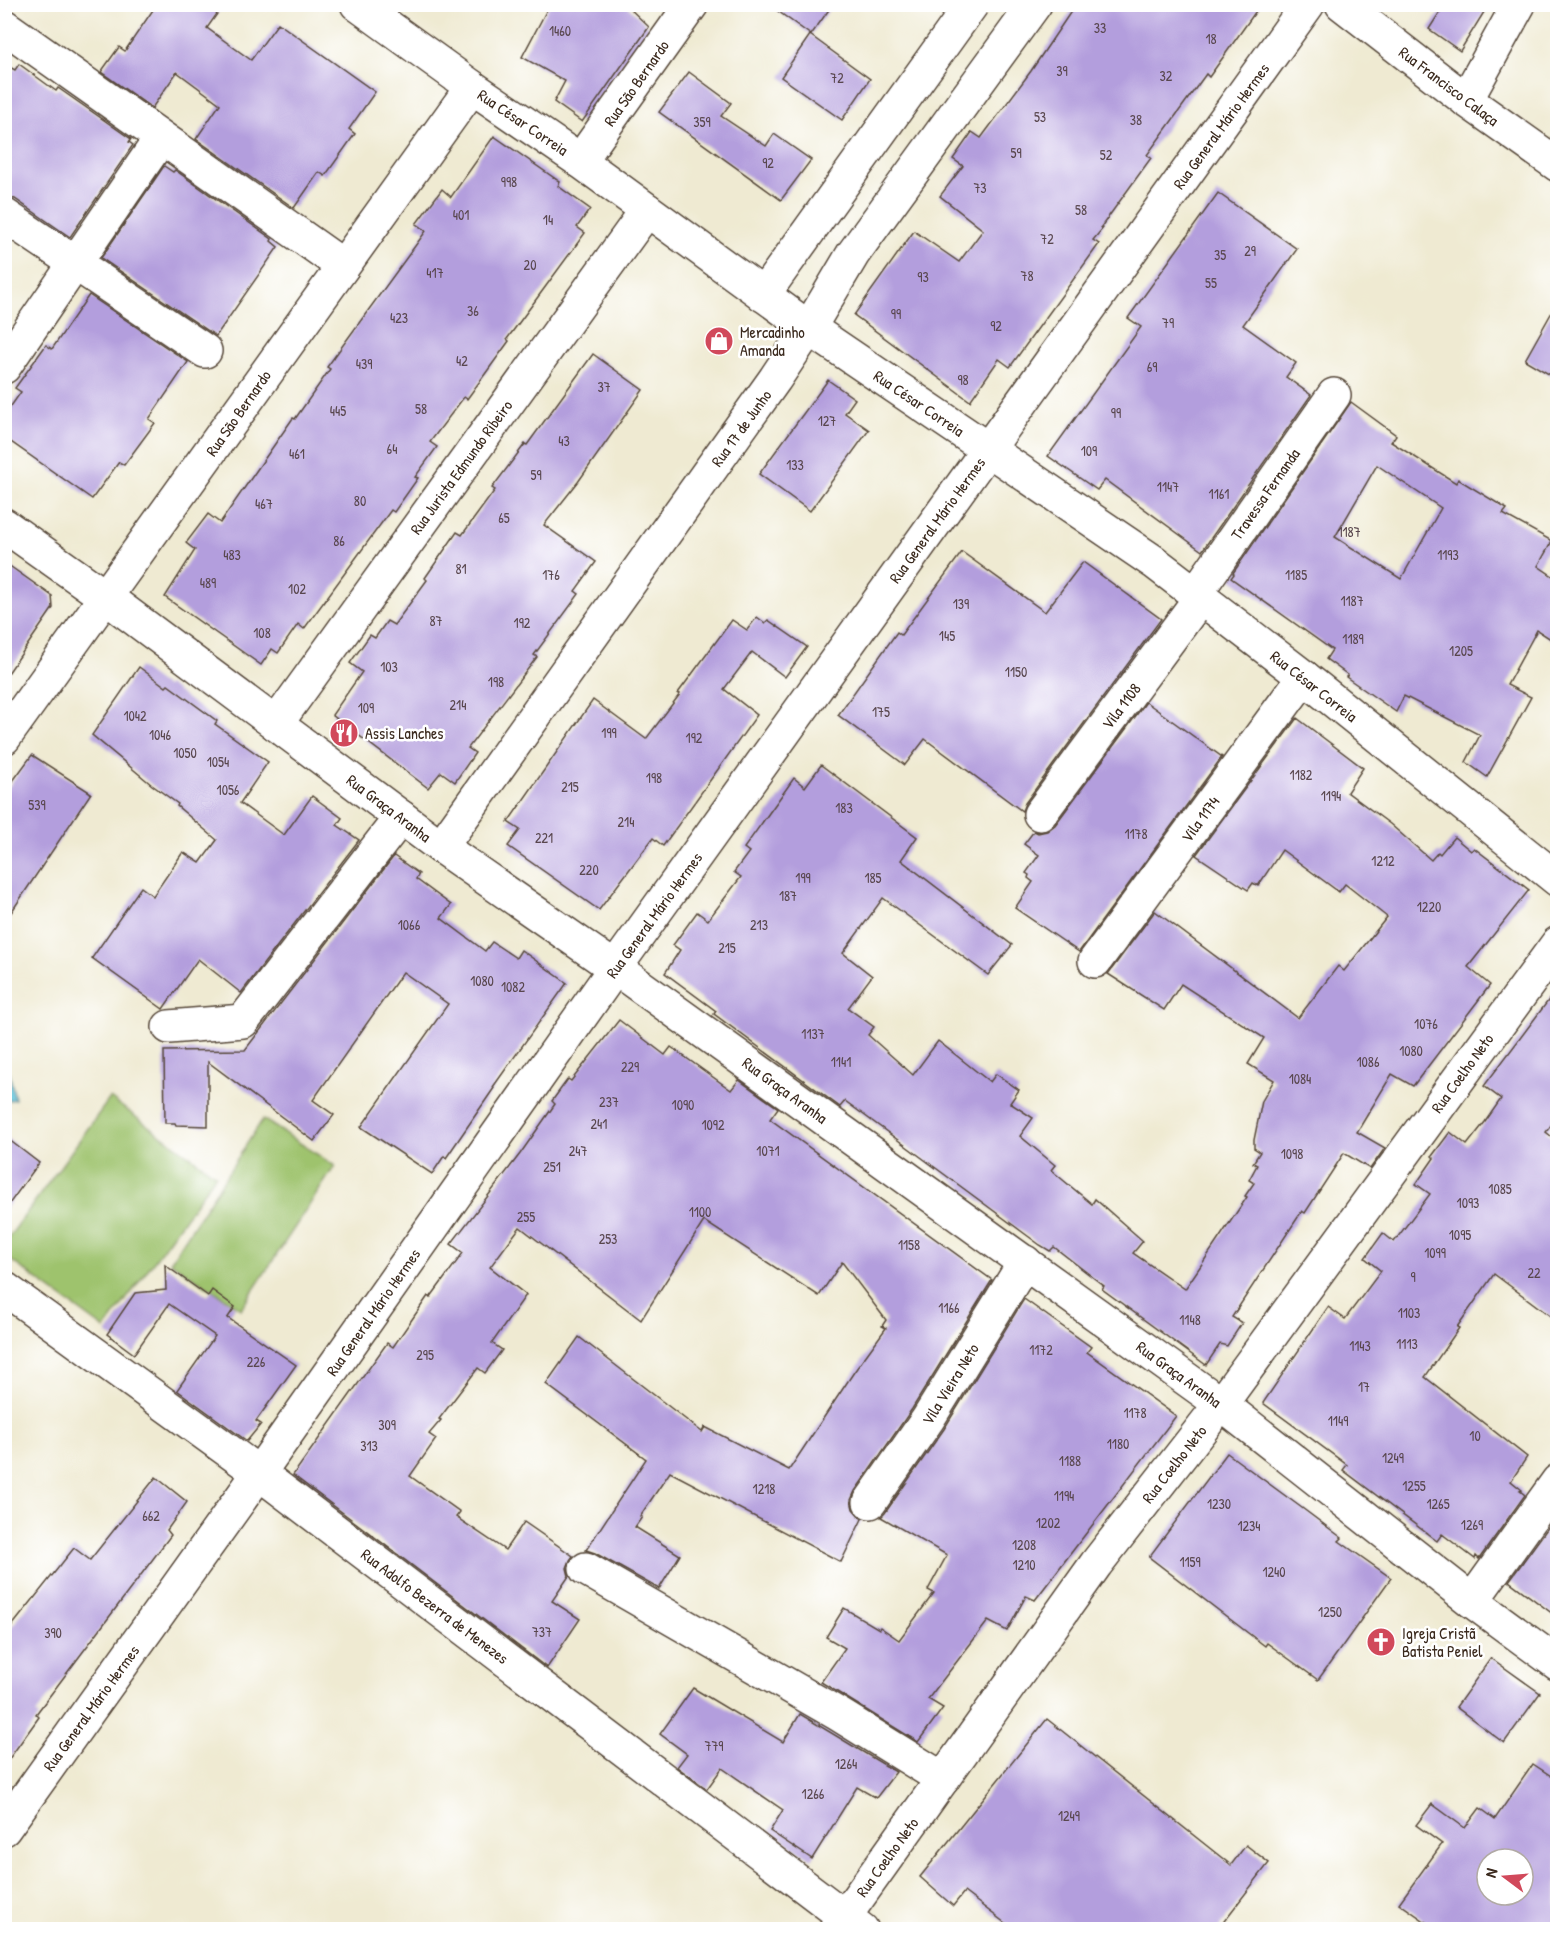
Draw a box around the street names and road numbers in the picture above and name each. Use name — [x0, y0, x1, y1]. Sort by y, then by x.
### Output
street label: Rua São Bernardo — [598, 35, 674, 130]
street label: Rua Francisco Calaça — [1395, 41, 1503, 131]
street label: Rua General Mário Hermes — [1168, 59, 1274, 193]
street label: Rua César Correia — [473, 84, 573, 160]
street label: Rua São Bernardo — [200, 365, 276, 460]
street label: Rua César Correia — [869, 365, 969, 441]
street label: Rua 17 de Junho — [706, 385, 777, 471]
street label: Rua Jurista Edmundo Ribeiro — [405, 395, 518, 539]
street label: Travessa Fernanda — [1225, 444, 1305, 544]
street label: Rua General Mário Hermes — [884, 453, 990, 587]
street label: Rua César Correia — [1266, 645, 1362, 727]
street label: Vila 1108 — [1096, 678, 1146, 734]
street label: Rua Graça Aranha — [342, 769, 436, 847]
street label: Vila 1174 — [1176, 791, 1224, 847]
street label: Rua General Mário Hermes — [601, 848, 707, 982]
street label: Rua Coelho Neto — [1426, 1028, 1499, 1117]
street label: Rua Graça Aranha — [738, 1052, 832, 1128]
street label: Rua General Mário Hermes — [321, 1244, 425, 1380]
street label: Rua Graça Aranha — [1132, 1336, 1226, 1412]
street label: Vila Vieira Neto — [916, 1339, 984, 1429]
street label: Rua Coelho Neto — [1137, 1420, 1212, 1507]
street label: Rua Adolfo Bezerra de Menezes — [357, 1543, 513, 1669]
street label: Rua General Mário Hermes — [38, 1641, 144, 1775]
street label: Rua Coelho Neto — [851, 1812, 924, 1901]

